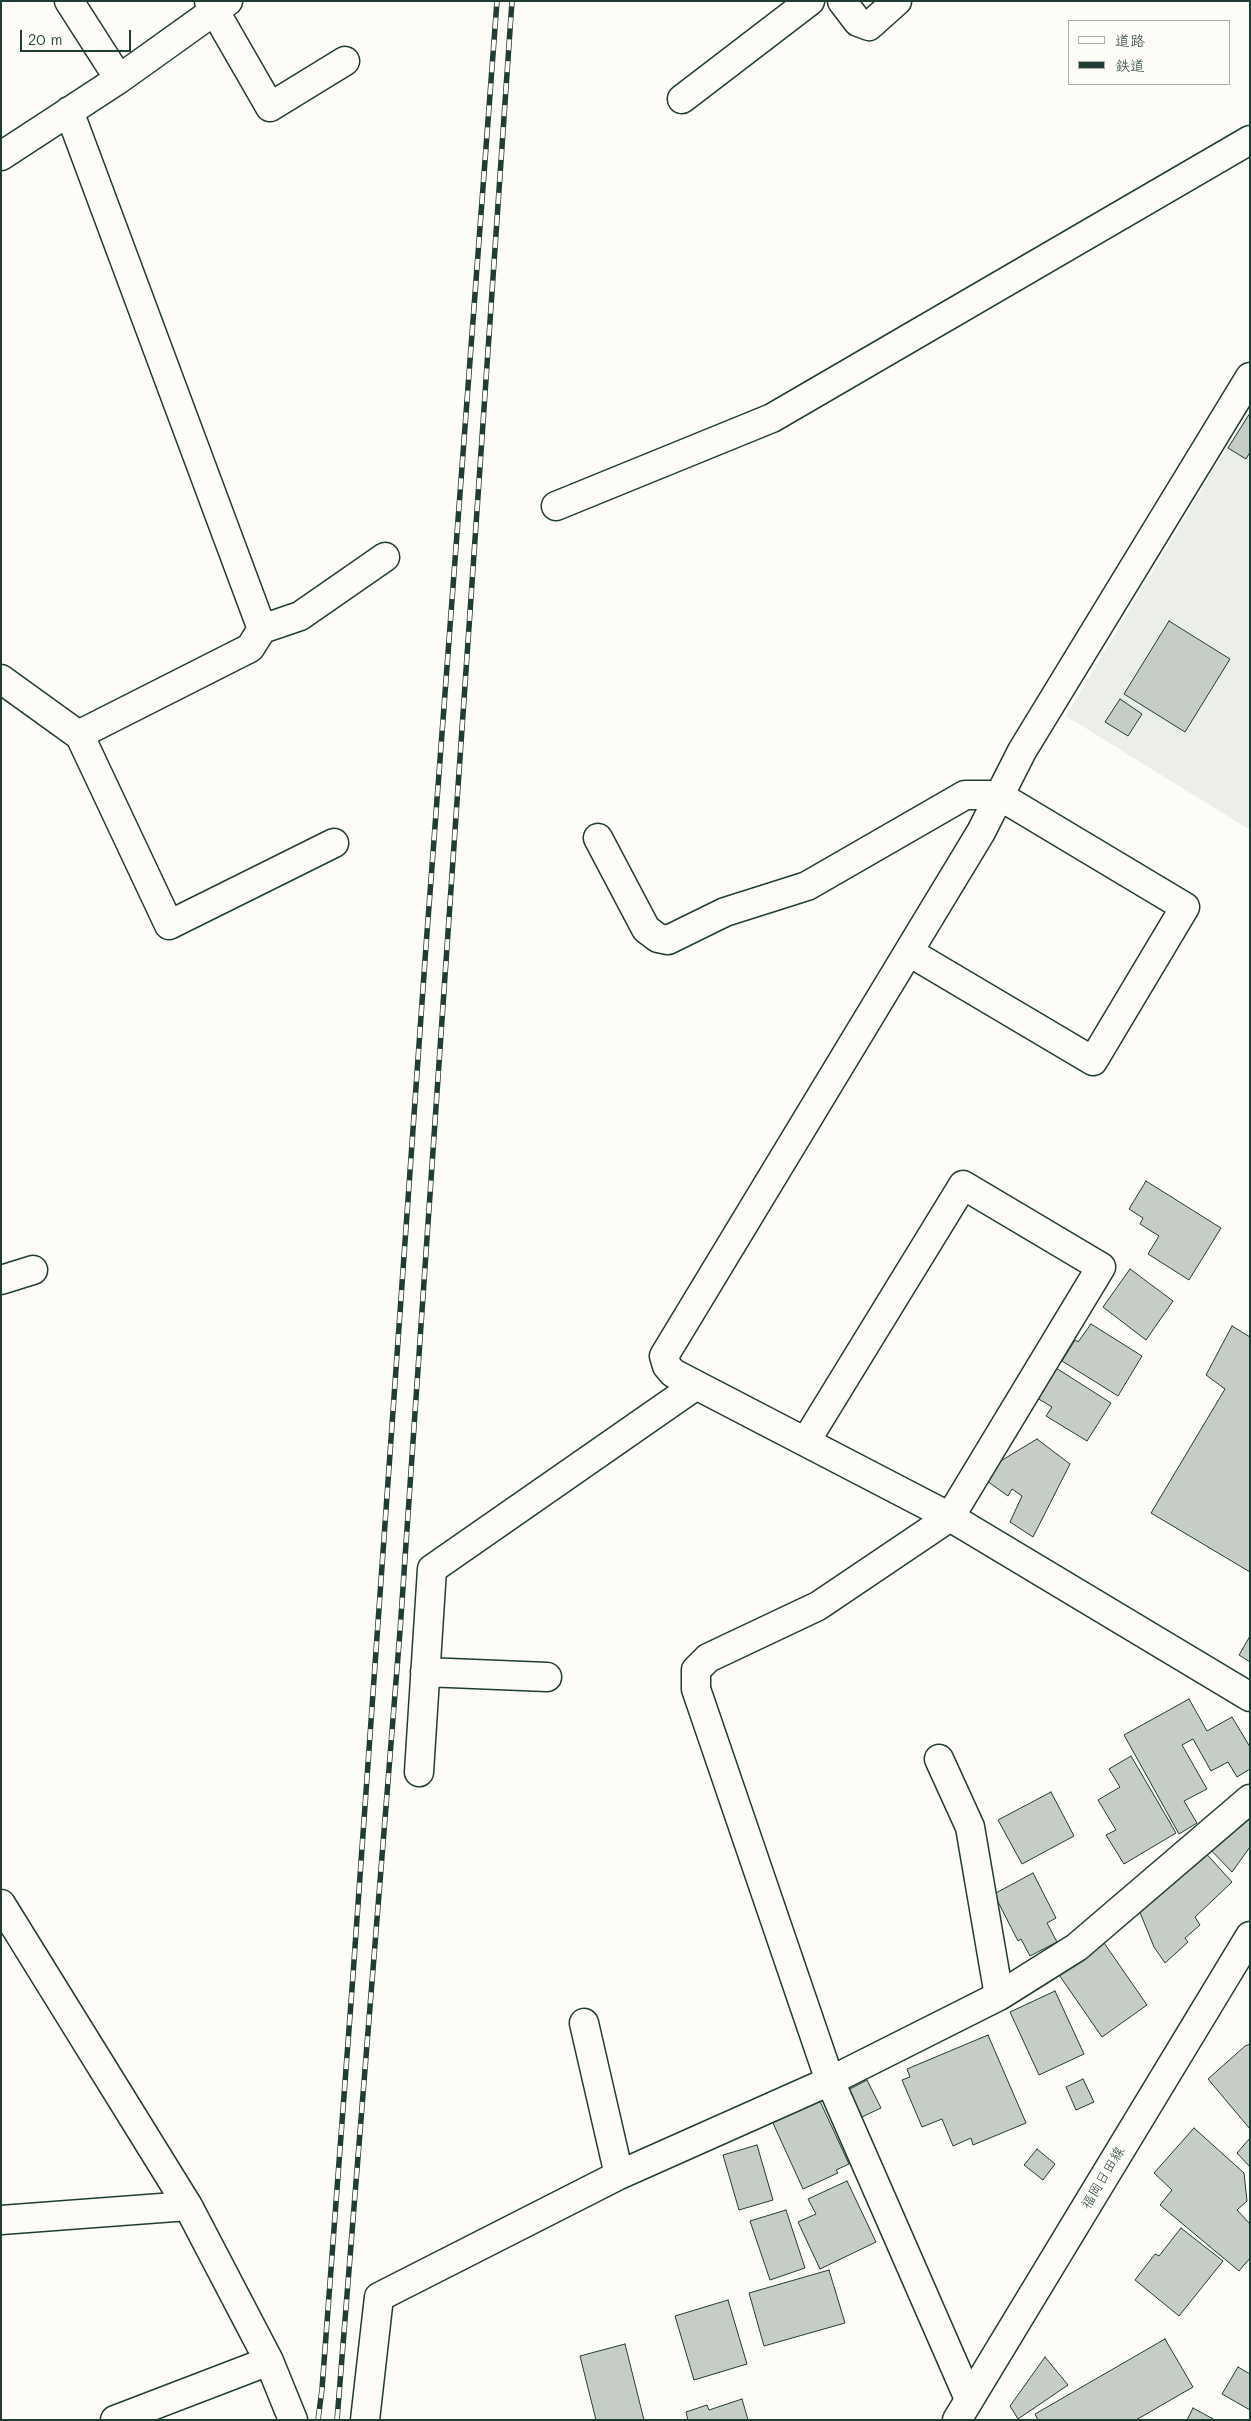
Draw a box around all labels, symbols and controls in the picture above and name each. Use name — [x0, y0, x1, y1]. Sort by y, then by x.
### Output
scale bar — [22, 20, 134, 52]
legend — [1068, 20, 1231, 85]
text: 20 m — [28, 29, 62, 49]
text: 道路 — [1115, 30, 1145, 50]
text: 鉄道 — [1115, 55, 1145, 75]
street label: 福岡日田線 — [1078, 2144, 1128, 2212]

